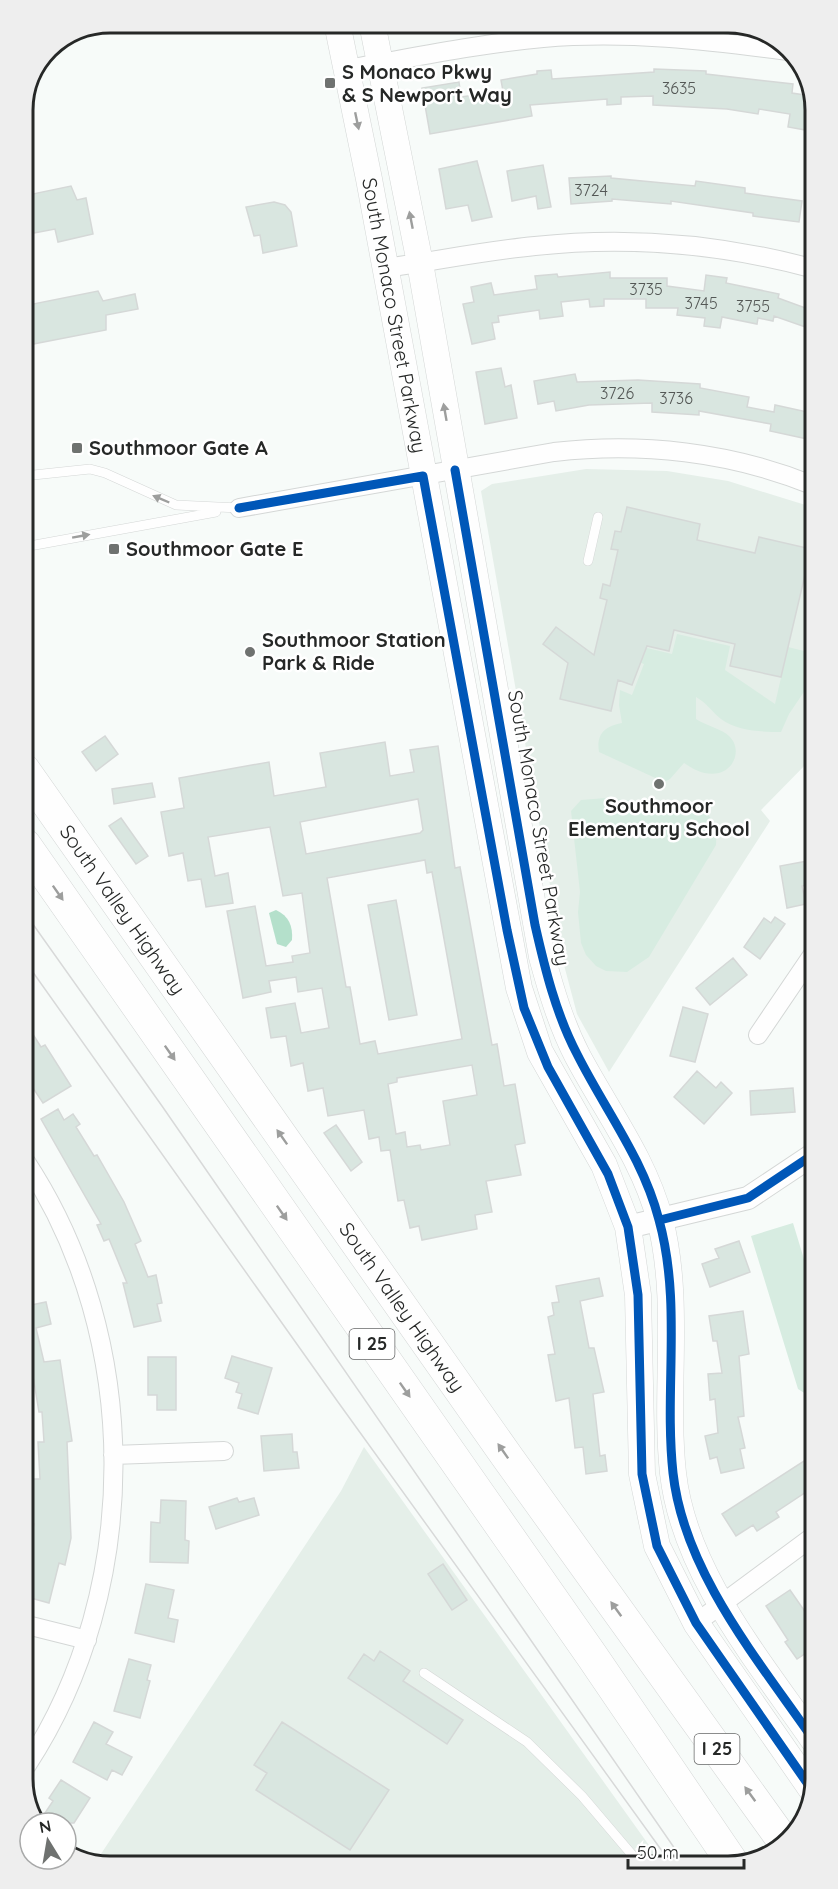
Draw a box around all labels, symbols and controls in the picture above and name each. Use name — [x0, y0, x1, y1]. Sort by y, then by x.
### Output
place label: S Monaco Pkwy & S Newport Way — [342, 59, 512, 107]
marker: S Monaco Pkwy & S Newport Way — [323, 76, 337, 90]
house number: 3635 — [662, 78, 696, 98]
one-way arrow — [353, 112, 362, 131]
street label: South Monaco Street Parkway — [357, 176, 433, 455]
house number: 3724 — [574, 180, 608, 200]
one-way arrow — [406, 211, 415, 230]
house number: 3735 — [629, 279, 663, 299]
house number: 3745 — [684, 293, 718, 313]
house number: 3755 — [736, 296, 770, 316]
house number: 3726 — [600, 383, 634, 403]
house number: 3736 — [659, 388, 693, 408]
one-way arrow — [440, 403, 449, 422]
place label: Southmoor Gate A — [89, 435, 268, 460]
marker: Southmoor Gate A — [70, 441, 84, 455]
one-way arrow — [152, 494, 170, 503]
one-way arrow — [72, 531, 91, 540]
place label: Southmoor Gate E — [126, 536, 303, 561]
marker: Southmoor Gate E — [107, 542, 121, 556]
place label: Southmoor Station Park & Ride — [262, 627, 446, 675]
marker: Southmoor Station Park & Ride — [243, 645, 257, 659]
street label: South Monaco Street Parkway — [503, 688, 576, 968]
marker: Southmoor Elementary School — [652, 777, 666, 791]
place label: Southmoor Elementary School — [568, 793, 750, 841]
street label: South Valley Highway — [55, 820, 191, 999]
one-way arrow — [52, 885, 64, 901]
one-way arrow — [164, 1045, 175, 1061]
one-way arrow — [276, 1129, 288, 1145]
one-way arrow — [276, 1204, 288, 1220]
street label: South Valley Highway — [334, 1217, 471, 1397]
road number: I 25 — [350, 1329, 394, 1359]
one-way arrow — [399, 1382, 411, 1398]
one-way arrow — [497, 1443, 509, 1459]
one-way arrow — [610, 1602, 622, 1618]
road number: I 25 — [694, 1734, 740, 1764]
one-way arrow — [744, 1787, 756, 1802]
north arrow — [18, 1811, 78, 1871]
text: N — [37, 1815, 53, 1837]
scale bar — [628, 1832, 744, 1870]
text: 50 m — [637, 1841, 679, 1864]

